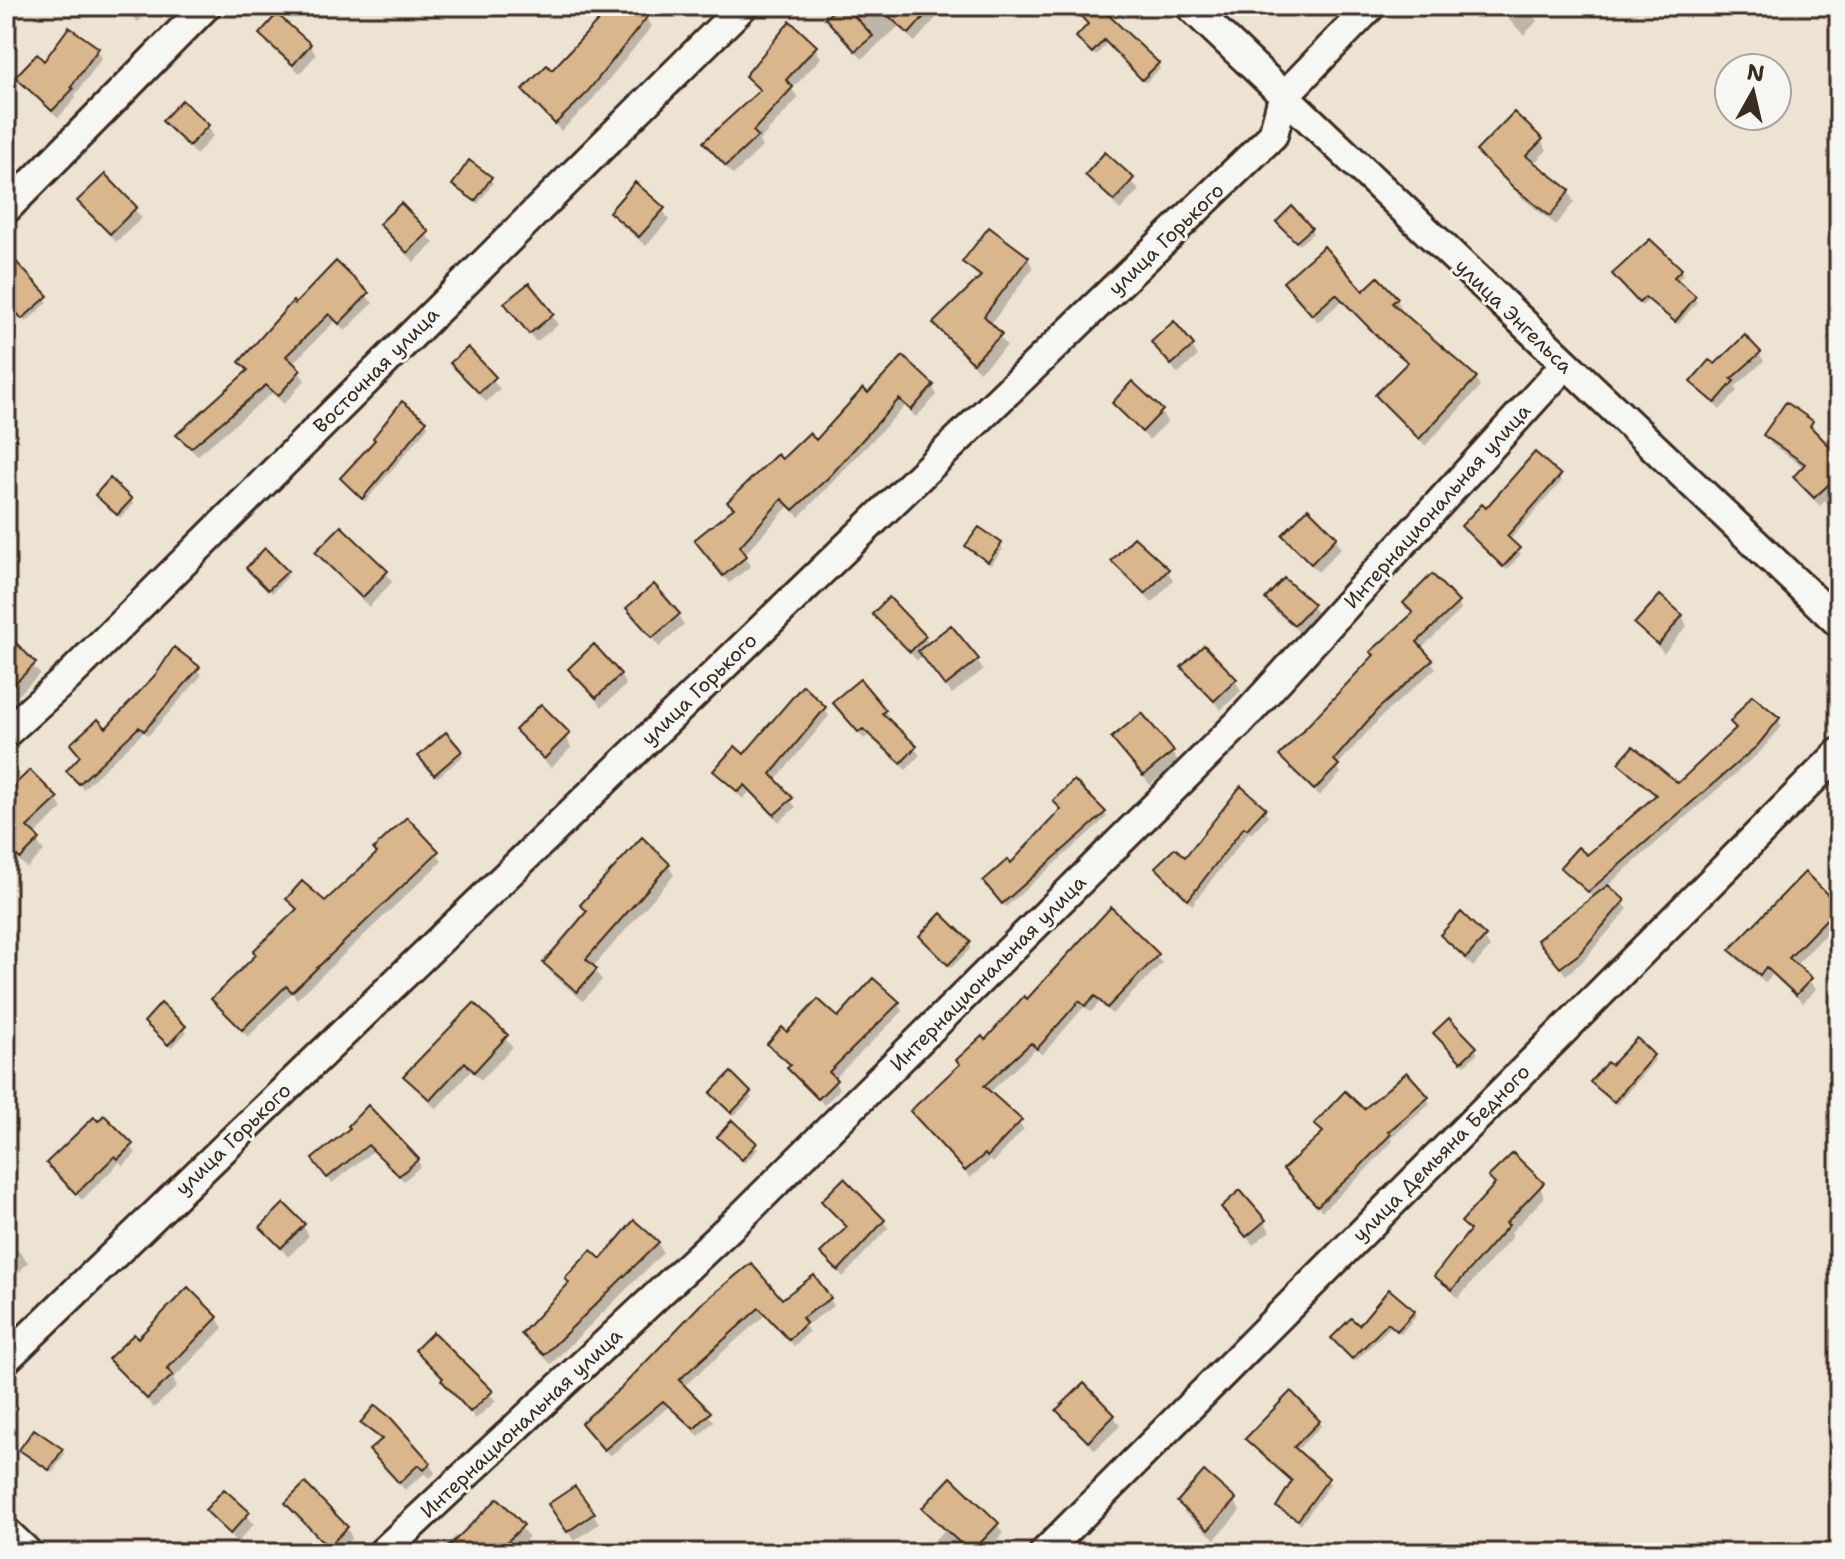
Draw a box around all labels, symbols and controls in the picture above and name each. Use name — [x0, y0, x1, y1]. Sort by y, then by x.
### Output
north arrow — [1713, 52, 1793, 132]
text: N — [1745, 57, 1766, 88]
street label: улица Горького — [1103, 177, 1229, 301]
street label: улица Энгельса — [1450, 253, 1579, 379]
street label: Восточная улица — [307, 301, 445, 439]
street label: Интернациональная улица — [1338, 398, 1536, 614]
street label: улица Горького — [636, 627, 762, 751]
street label: Интернациональная улица — [884, 869, 1092, 1077]
street label: улица Демьяна Бедного — [1347, 1059, 1535, 1247]
street label: улица Горького — [170, 1077, 296, 1201]
street label: Интернациональная улица — [415, 1322, 628, 1524]

